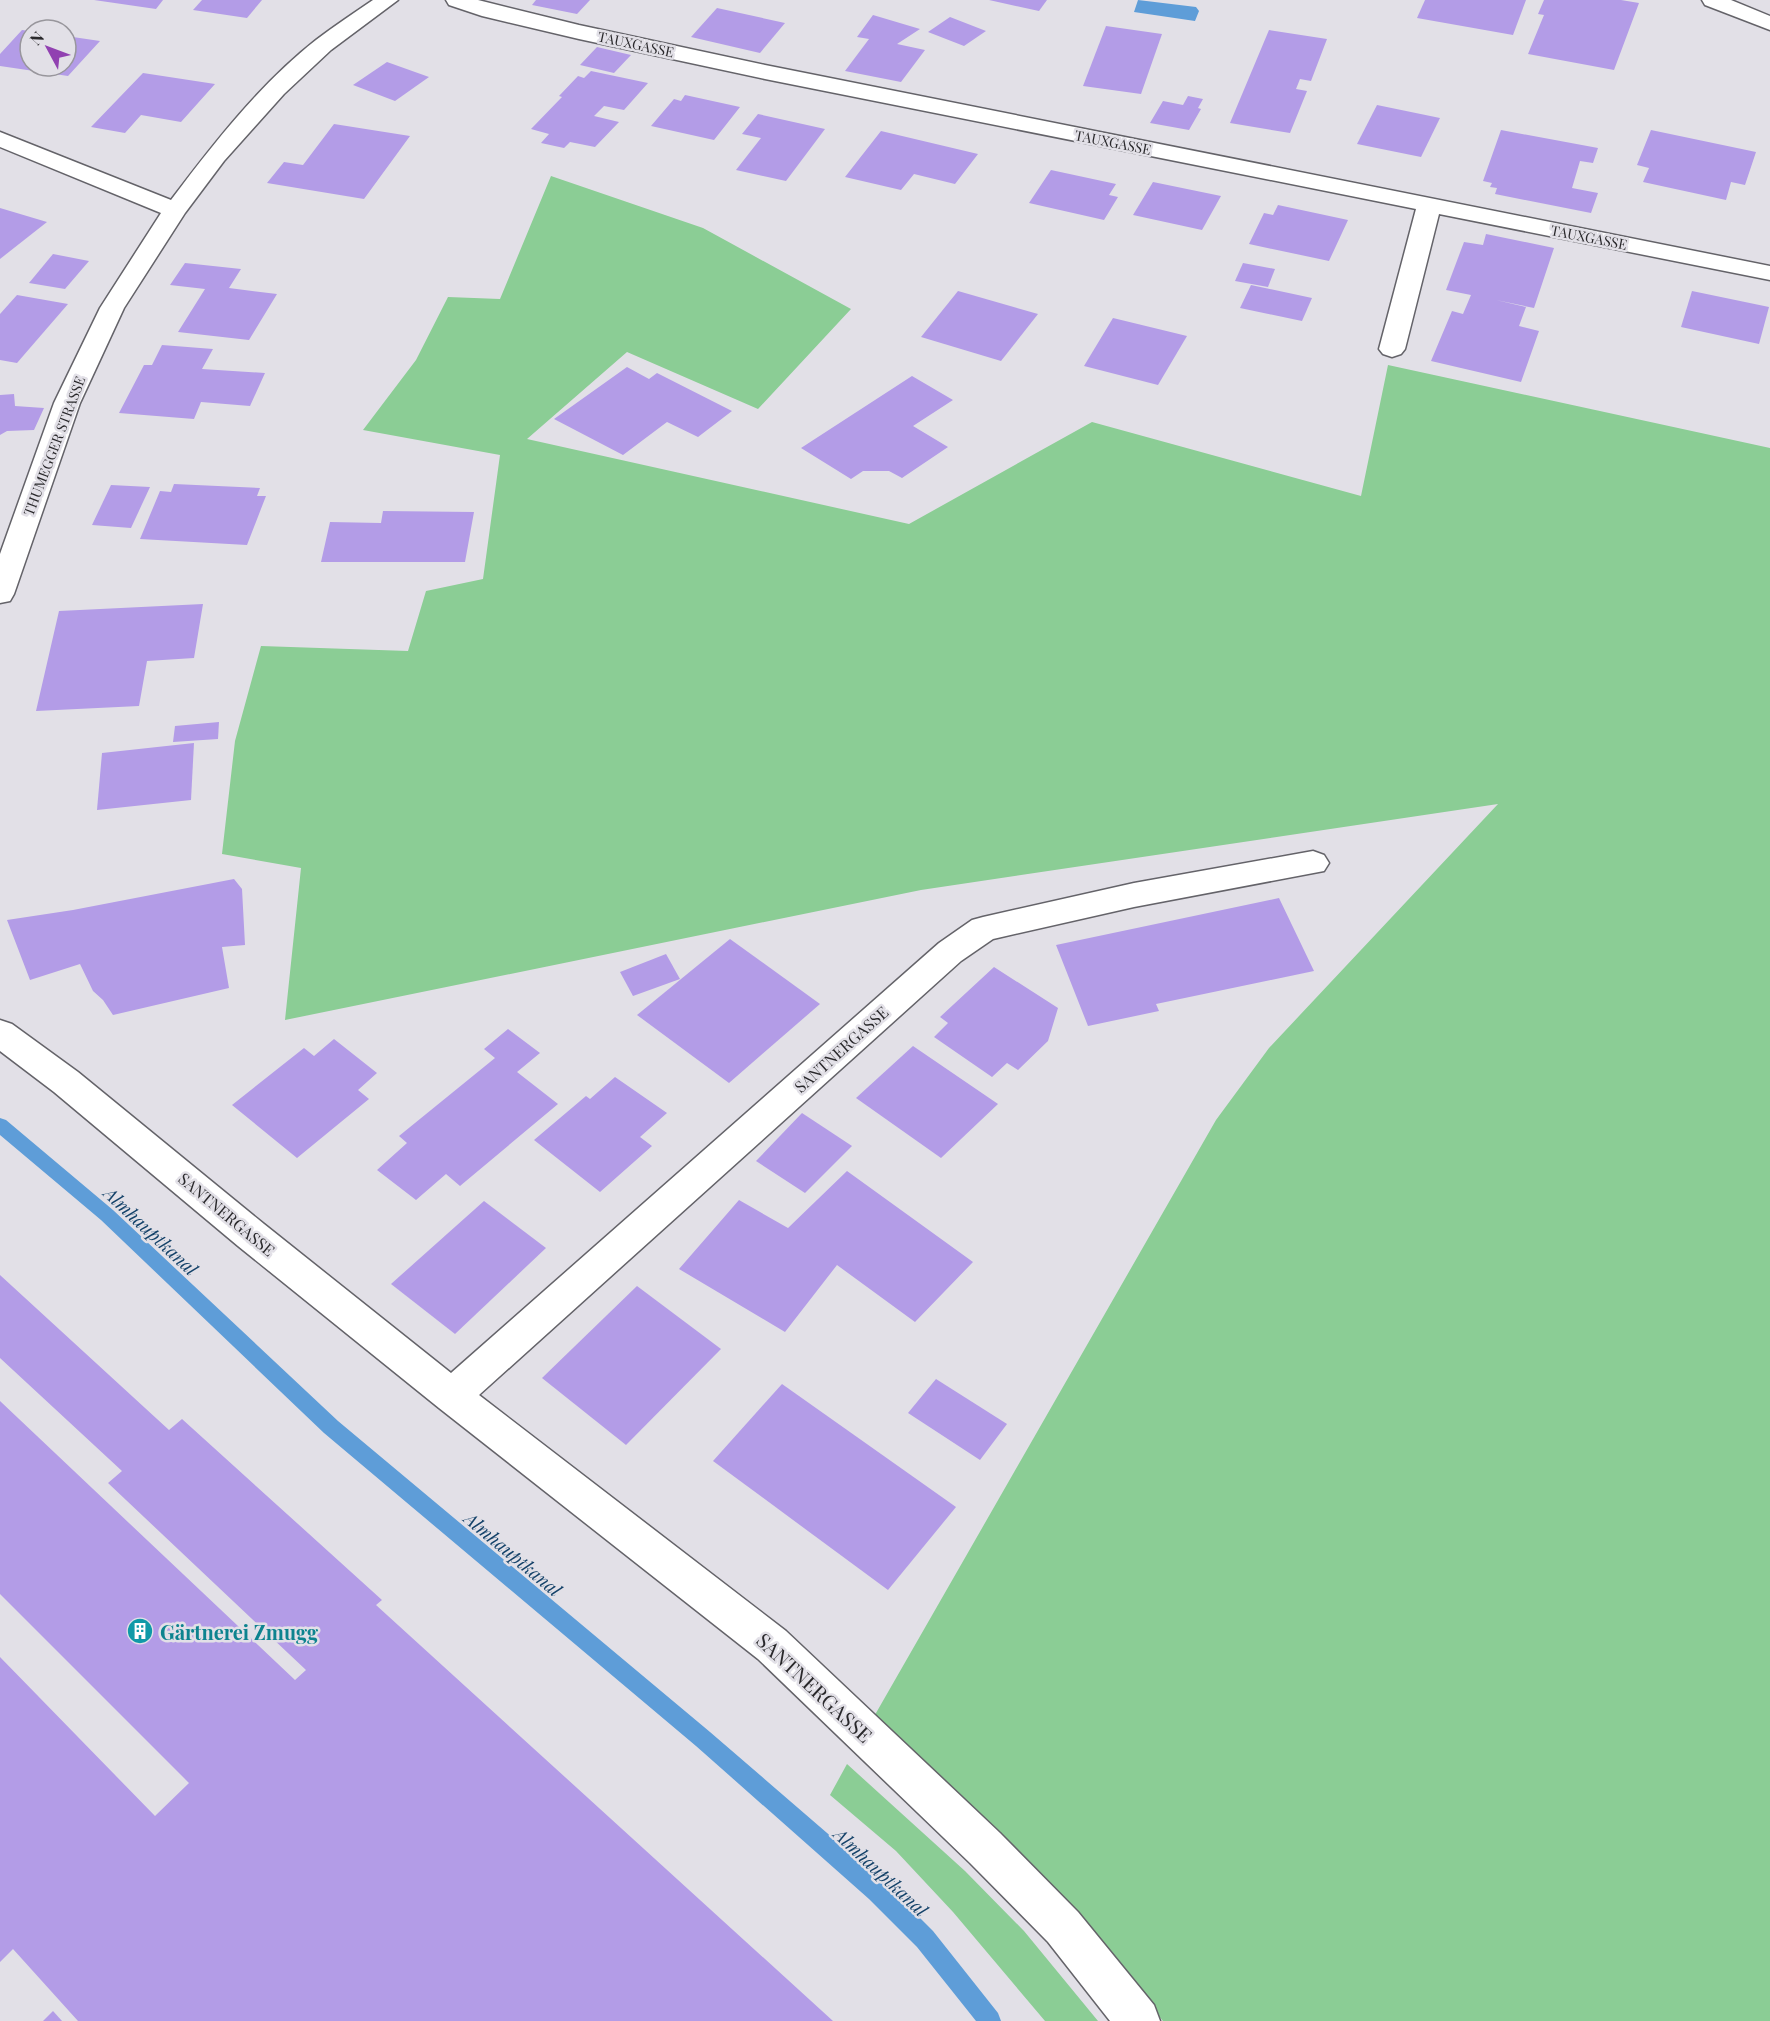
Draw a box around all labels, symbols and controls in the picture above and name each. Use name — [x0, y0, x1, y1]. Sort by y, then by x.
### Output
north arrow — [18, 18, 78, 78]
text: N — [25, 26, 48, 49]
street label: TAUXGASSE — [596, 27, 676, 61]
street label: TAUXGASSE — [1073, 125, 1153, 159]
street label: TAUXGASSE — [1549, 220, 1629, 254]
street label: THUMEGGER STRASSE — [19, 374, 89, 518]
street label: SANTNERGASSE — [790, 1001, 892, 1097]
street label: SANTNERGASSE — [175, 1168, 279, 1260]
water label: Almhauptkanal — [98, 1180, 204, 1281]
water label: Almhauptkanal — [458, 1505, 567, 1602]
building icon: Gärtnerei Zmugg — [125, 1616, 155, 1646]
place label: Gärtnerei Zmugg — [160, 1618, 318, 1645]
street label: SANTNERGASSE — [751, 1626, 879, 1748]
water label: Almhauptkanal — [828, 1821, 934, 1922]

